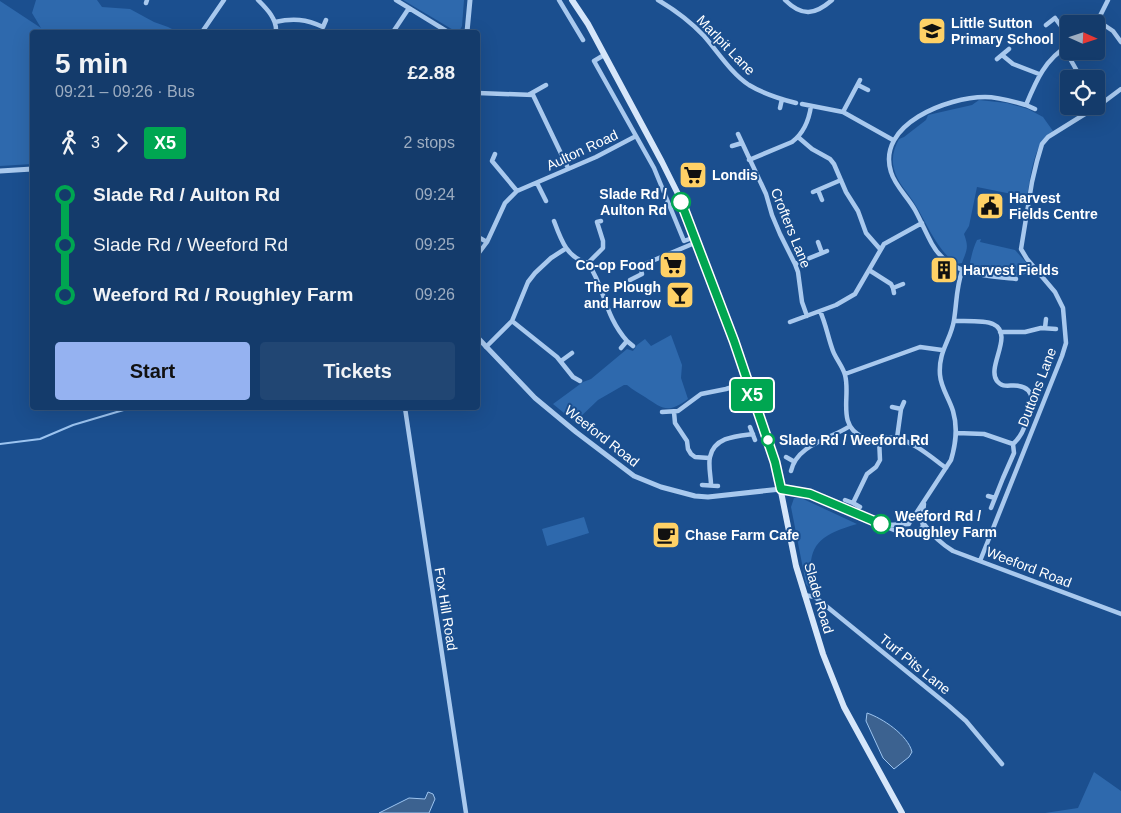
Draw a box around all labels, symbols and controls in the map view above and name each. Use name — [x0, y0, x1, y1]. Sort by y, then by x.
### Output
street label: Marlpit Lane — [693, 12, 759, 78]
place label: Little Sutton Primary School — [951, 15, 1054, 47]
north arrow — [1060, 15, 1105, 60]
map controls — [1060, 15, 1105, 115]
school or university icon: Little Sutton Primary School — [917, 16, 947, 46]
text: 5 min — [55, 48, 128, 79]
text: £2.88 — [407, 62, 455, 83]
button: locate — [1060, 70, 1105, 115]
text: 09:21 – 09:26 · Bus — [55, 83, 195, 100]
street label: Aulton Road — [544, 126, 620, 174]
icon: walk — [55, 129, 83, 157]
icon: forward — [108, 129, 136, 157]
text: X5 — [154, 133, 176, 153]
text: 3 — [91, 134, 100, 151]
text: 2 stops — [403, 134, 455, 151]
supermarket icon: Londis — [678, 160, 708, 190]
place label: Londis — [712, 167, 758, 183]
text: Slade Rd / Aulton Rd — [93, 184, 280, 205]
text: 09:24 — [415, 186, 455, 203]
place label: Slade Rd / Aulton Rd — [599, 186, 667, 218]
street label: Crofters Lane — [768, 186, 814, 271]
place label: Harvest Fields Centre — [1009, 190, 1098, 222]
public building icon: Harvest Fields Centre — [975, 191, 1005, 221]
marker: Slade Rd / Aulton Rd — [671, 192, 691, 212]
text: Slade Rd / Weeford Rd — [93, 234, 288, 255]
text: 09:25 — [415, 236, 455, 253]
supermarket icon: Co-op Food — [658, 250, 688, 280]
building icon: Harvest Fields — [929, 255, 959, 285]
place label: Co-op Food — [575, 257, 654, 273]
place label: Harvest Fields — [963, 262, 1059, 278]
place label: The Plough and Harrow — [584, 279, 661, 311]
bar icon: The Plough and Harrow — [665, 280, 695, 310]
text: Weeford Rd / Roughley Farm — [93, 284, 353, 305]
text: 09:26 — [415, 286, 455, 303]
button: Start — [55, 342, 250, 400]
button: Tickets — [260, 342, 455, 400]
street label: Duttons Lane — [1015, 345, 1059, 429]
line badge: X5 — [730, 379, 774, 411]
text: X5 — [741, 385, 763, 405]
street label: Weeford Road — [562, 402, 642, 470]
place label: Slade Rd / Weeford Rd — [779, 432, 929, 448]
marker: Slade Rd / Weeford Rd — [761, 433, 775, 447]
place label: Weeford Rd / Roughley Farm — [895, 508, 997, 540]
marker: Weeford Rd / Roughley Farm — [871, 514, 891, 534]
cafe icon: Chase Farm Cafe — [651, 520, 681, 550]
place label: Chase Farm Cafe — [685, 527, 800, 543]
street label: Weeford Road — [984, 543, 1074, 591]
street label: Slade Road — [801, 561, 837, 635]
street label: Fox Hill Road — [432, 566, 460, 652]
street label: Turf Pits Lane — [876, 631, 954, 698]

